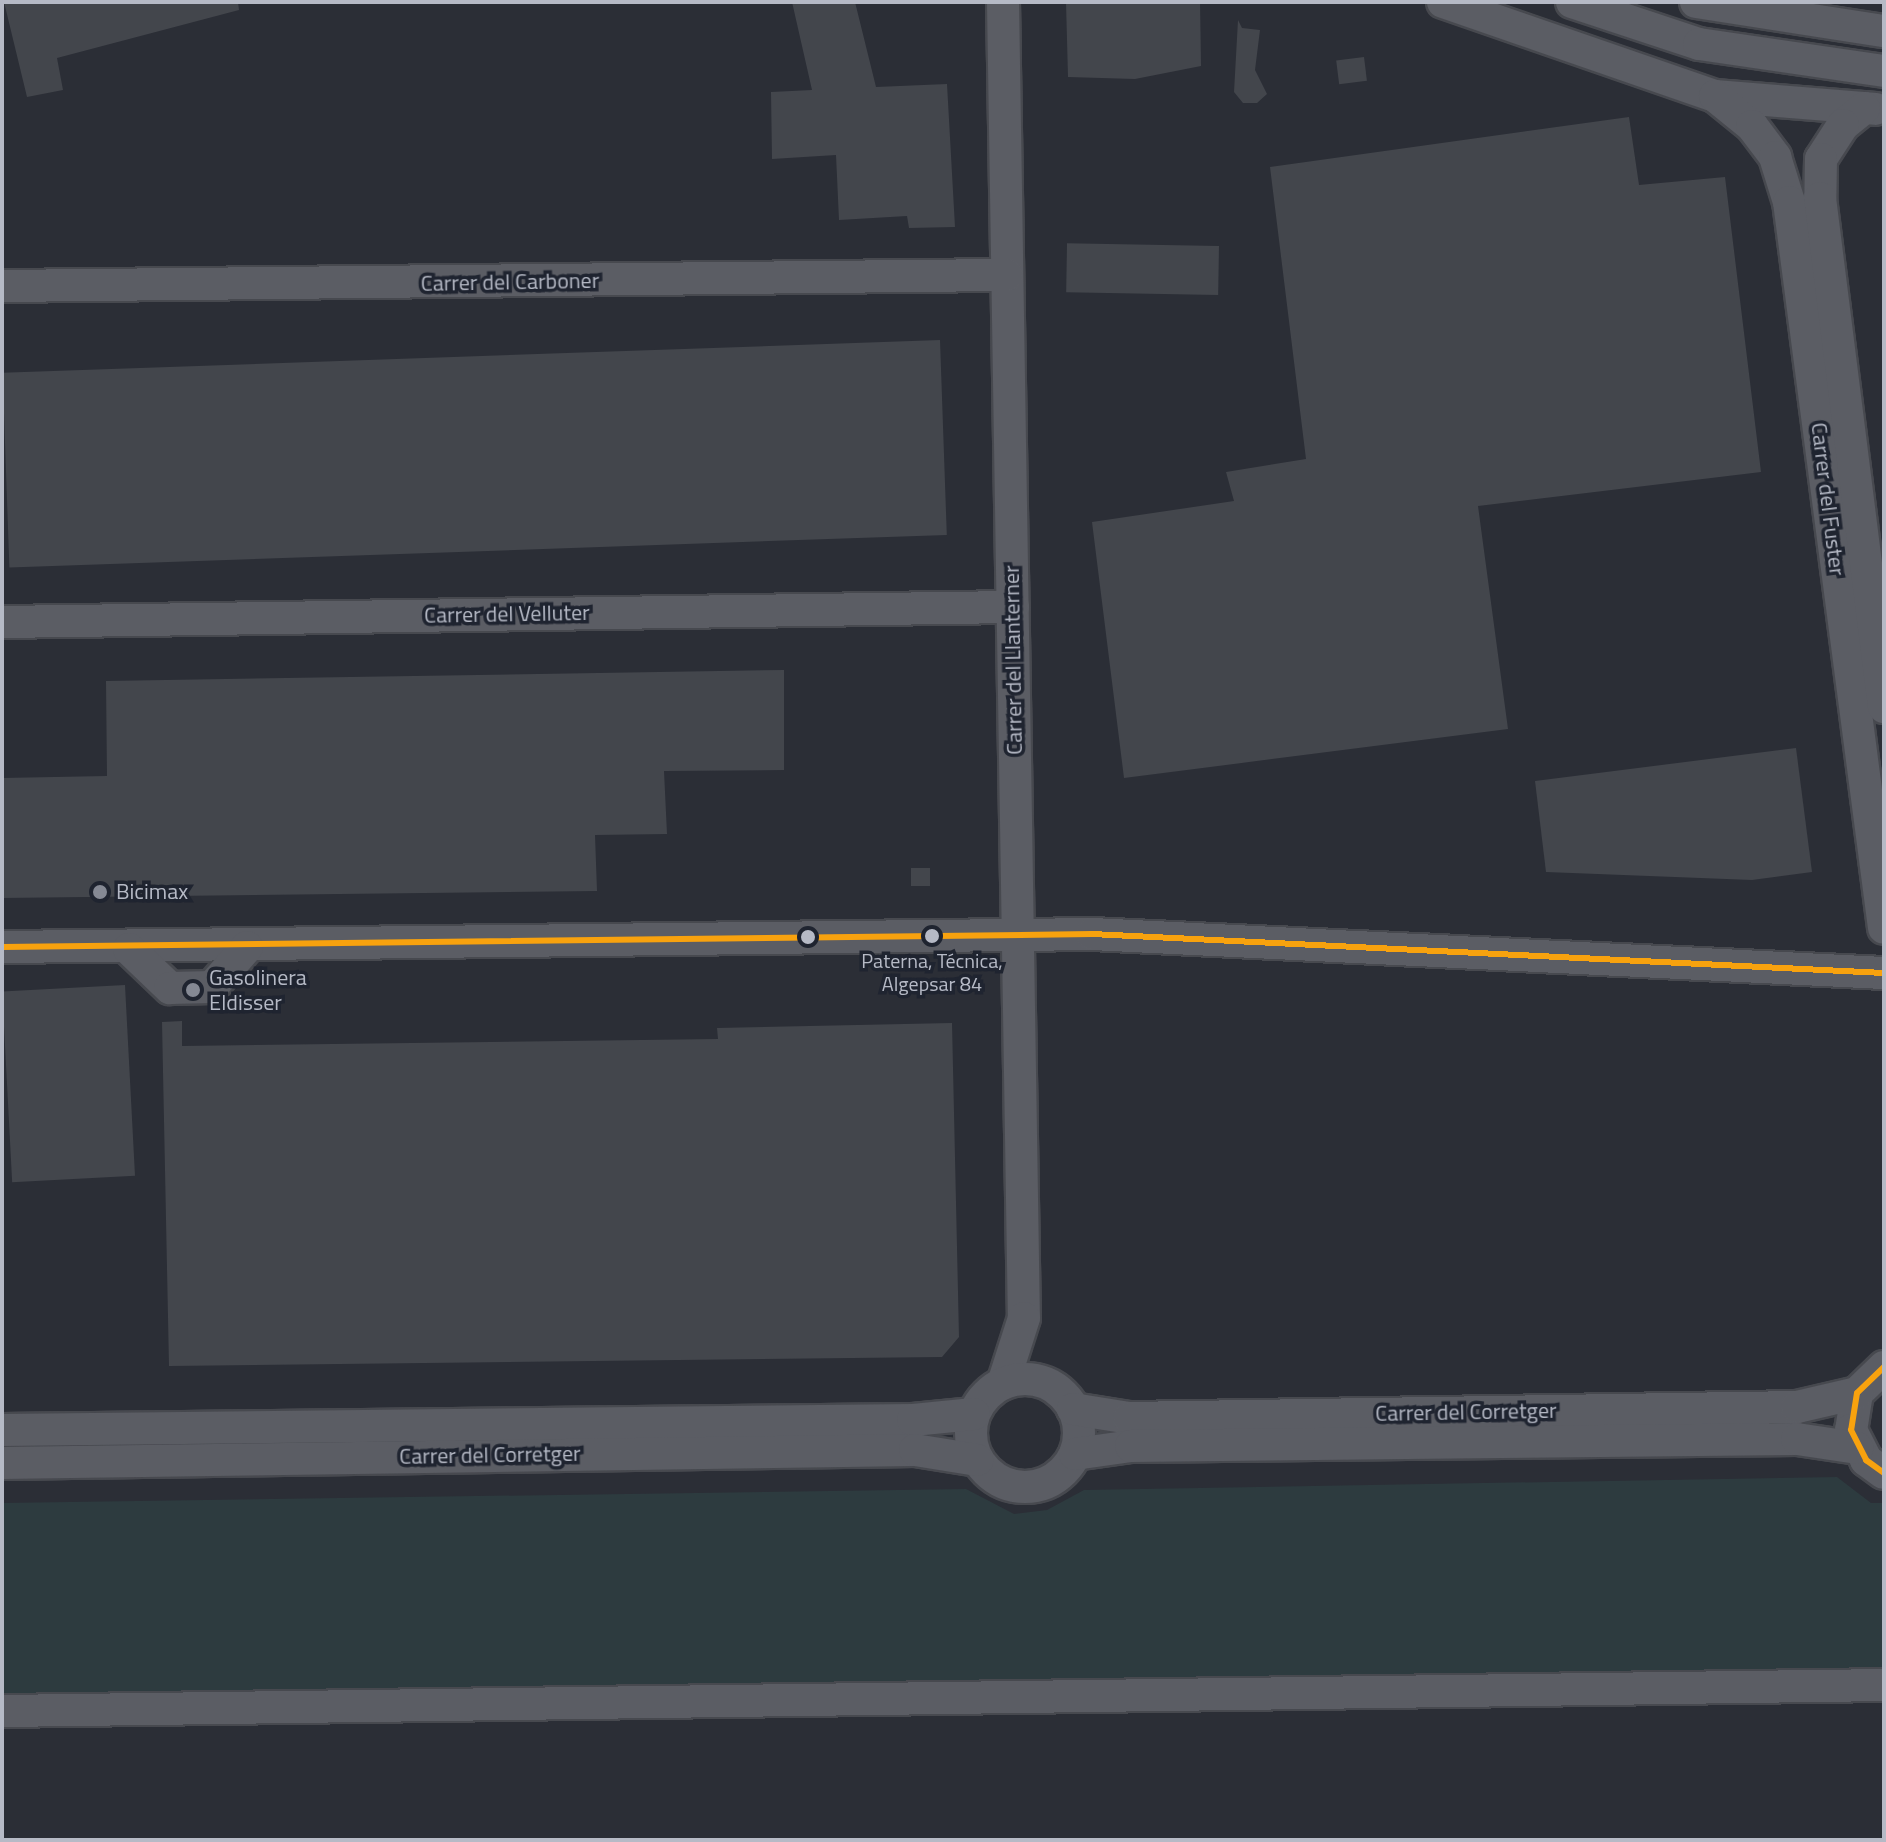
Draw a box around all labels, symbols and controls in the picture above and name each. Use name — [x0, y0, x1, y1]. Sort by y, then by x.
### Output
street label: Carrer del Carboner — [421, 267, 599, 297]
street label: Carrer del Fuster — [1806, 421, 1850, 577]
street label: Carrer del Llanterner — [998, 565, 1028, 755]
street label: Carrer del Velluter — [424, 599, 590, 629]
place label: Bicimax — [116, 879, 188, 905]
marker: Bicimax — [91, 883, 109, 901]
marker: Paterna, Técnica, Algepsar 84 — [924, 928, 940, 944]
unlabelled marker — [800, 929, 816, 945]
place label: Paterna, Técnica, Algepsar 84 — [861, 948, 1003, 995]
place label: Gasolinera Eldisser — [209, 964, 307, 1016]
marker: Gasolinera Eldisser — [184, 981, 202, 999]
street label: Carrer del Corretger — [1375, 1397, 1557, 1427]
street label: Carrer del Corretger — [399, 1440, 581, 1470]

